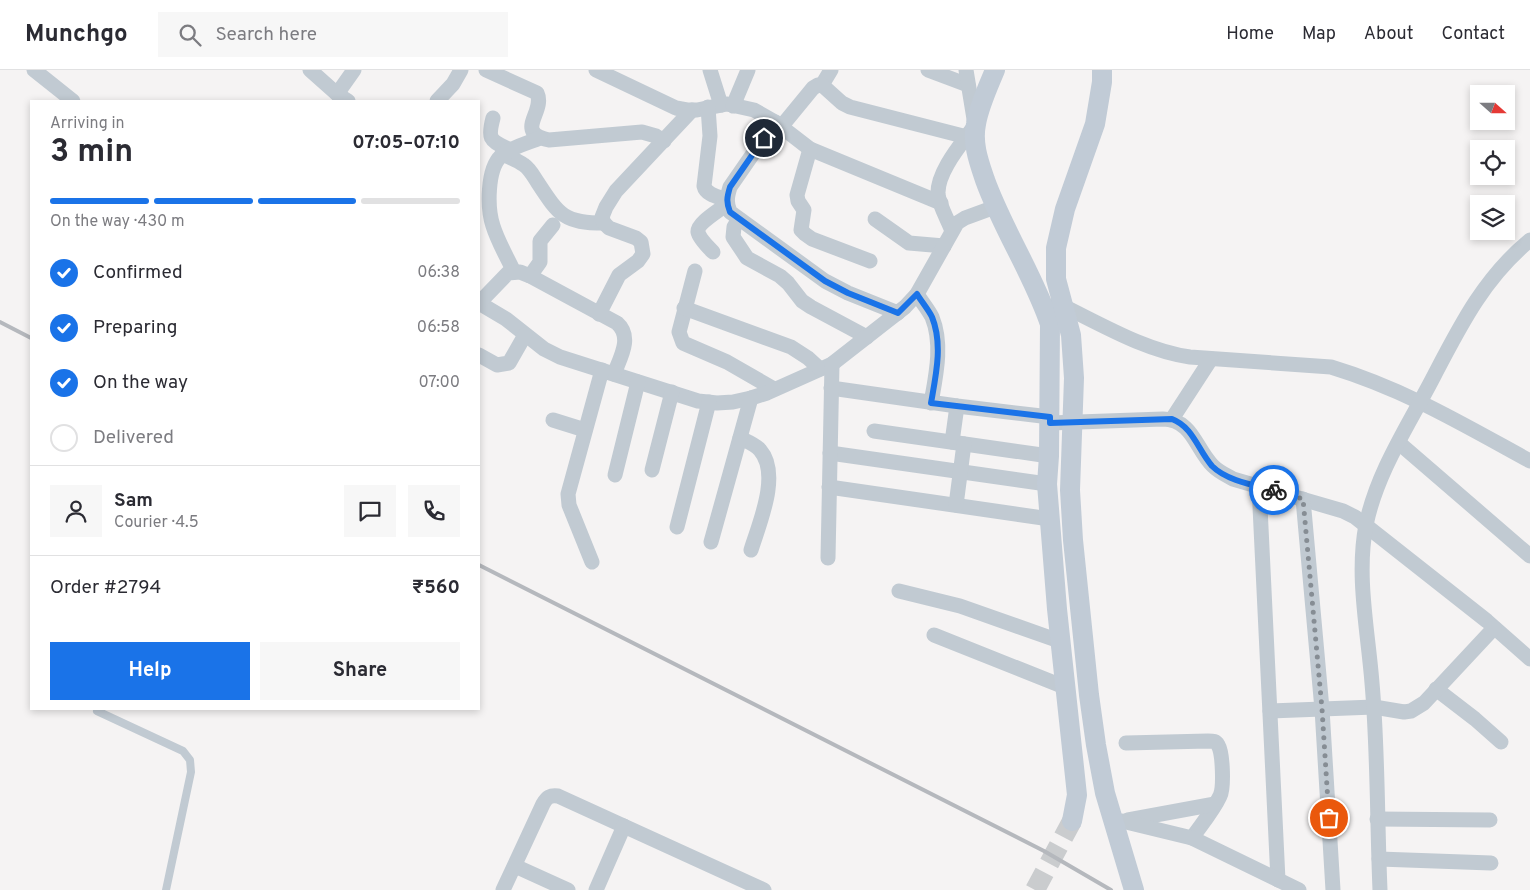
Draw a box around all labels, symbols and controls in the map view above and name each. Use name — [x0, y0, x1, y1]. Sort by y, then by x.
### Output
search box — [158, 12, 508, 57]
text: Munchgo — [25, 20, 128, 50]
icon: search — [176, 21, 204, 49]
text: Search here — [216, 23, 317, 47]
text: Home — [1226, 23, 1274, 46]
text: Map — [1302, 23, 1336, 46]
text: About — [1364, 23, 1413, 46]
text: Contact — [1441, 23, 1505, 46]
north arrow — [1470, 85, 1515, 130]
map controls — [1470, 85, 1515, 240]
text: Arriving in — [50, 114, 125, 134]
pin — [743, 117, 785, 159]
icon: home — [750, 124, 778, 152]
text: 07:05–07:10 — [352, 131, 460, 155]
text: 3 min — [50, 133, 133, 173]
button: locate — [1470, 140, 1515, 185]
button: layers — [1470, 195, 1515, 240]
text: On the way · 430 m — [50, 212, 185, 232]
icon: check — [50, 259, 78, 287]
text: Confirmed — [93, 261, 183, 285]
text: 06:38 — [417, 263, 460, 283]
icon: check — [50, 314, 78, 342]
text: Preparing — [93, 316, 177, 340]
text: 06:58 — [417, 318, 460, 338]
icon: check — [50, 369, 78, 397]
text: On the way — [93, 371, 188, 395]
text: 07:00 — [418, 373, 460, 393]
text: Delivered — [93, 426, 174, 450]
courier — [1249, 465, 1299, 515]
icon: bike — [1260, 476, 1288, 504]
button: person — [50, 485, 102, 537]
button: chat — [344, 485, 396, 537]
button: phone — [408, 485, 460, 537]
text: Sam — [114, 489, 153, 513]
text: Courier · 4.5 — [114, 513, 199, 533]
text: Order #2794 — [50, 576, 161, 600]
text: ₹560 — [412, 576, 460, 600]
button: Help — [50, 642, 250, 700]
button: Share — [260, 642, 460, 700]
pin — [1308, 797, 1350, 839]
icon: bag — [1315, 804, 1343, 832]

